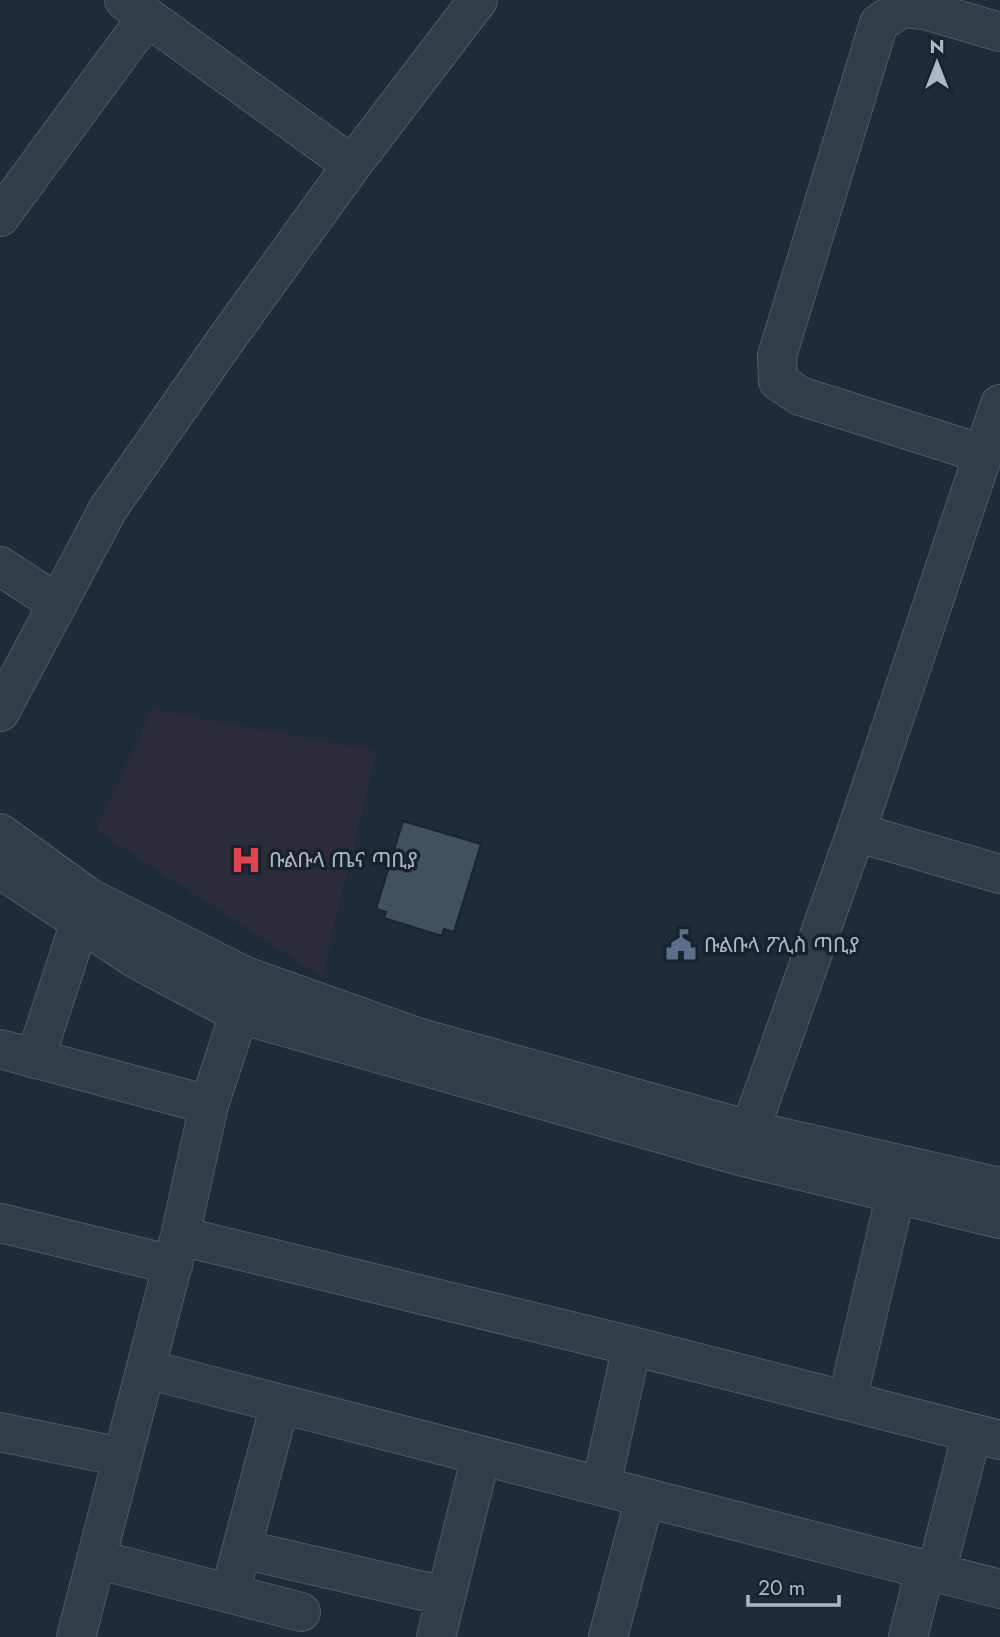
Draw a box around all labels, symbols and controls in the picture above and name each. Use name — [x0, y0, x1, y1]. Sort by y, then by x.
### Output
north arrow — [902, 28, 972, 98]
text: N — [929, 33, 945, 60]
hospital icon: ቡልቡላ ጤና ጣቢያ — [229, 843, 263, 877]
place label: ቡልቡላ ጤና ጣቢያ — [269, 845, 418, 875]
public building icon: ቡልቡላ ፖሊስ ጣቢያ — [664, 928, 698, 962]
place label: ቡልቡላ ፖሊስ ጣቢያ — [704, 930, 859, 960]
scale bar — [748, 1564, 839, 1608]
text: 20 m — [758, 1573, 805, 1603]

